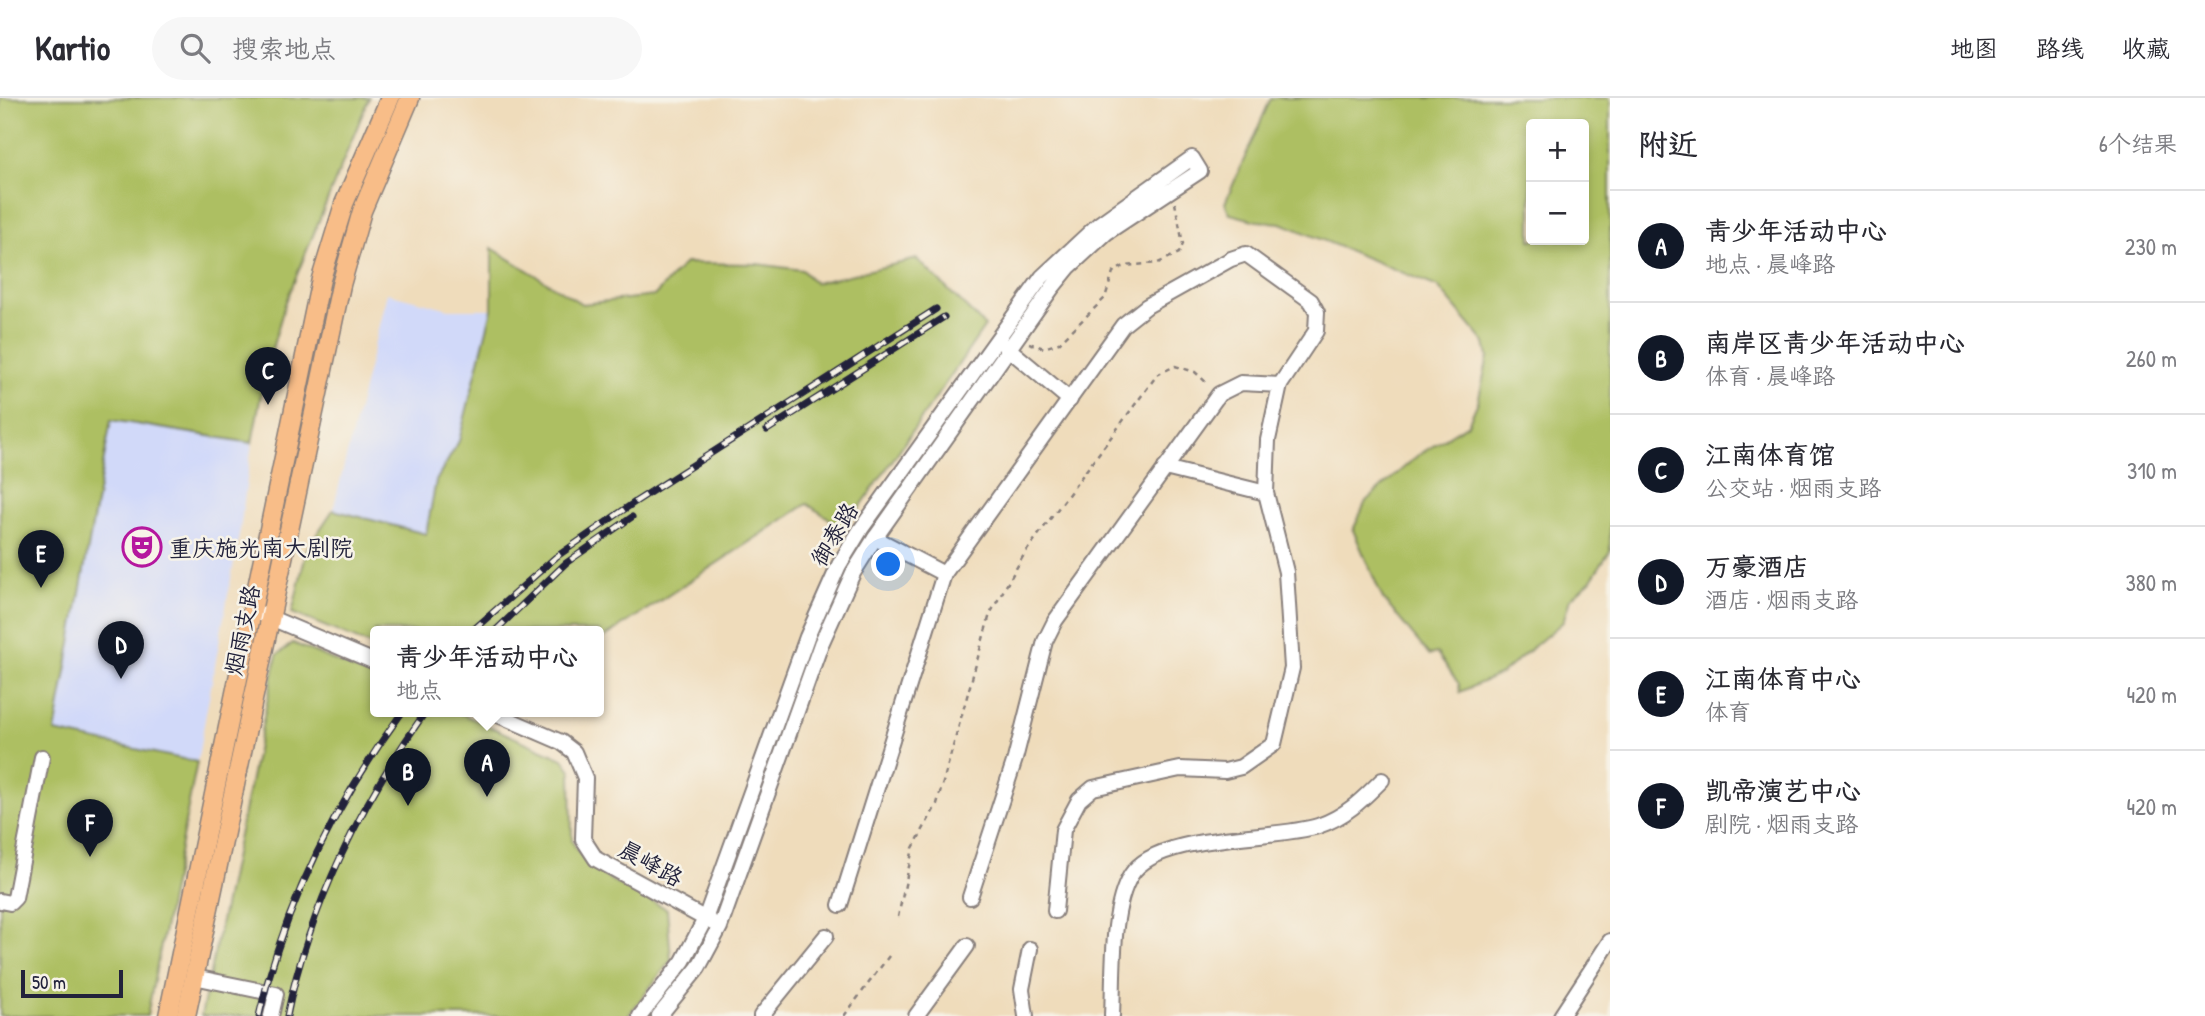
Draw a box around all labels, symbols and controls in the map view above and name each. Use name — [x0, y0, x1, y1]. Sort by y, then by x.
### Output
search box — [152, 17, 642, 80]
text: Kartio — [35, 26, 110, 70]
icon: search — [176, 29, 214, 67]
text: 搜索地点 — [232, 31, 336, 66]
text: 地图 — [1950, 32, 1998, 64]
text: 路线 — [2036, 32, 2084, 64]
text: 收藏 — [2122, 32, 2170, 64]
map controls — [1526, 119, 1589, 245]
button: + — [1526, 119, 1589, 182]
text: 附近 — [1638, 124, 1698, 164]
text: 6个结果 — [2099, 128, 2177, 159]
button: − — [1526, 182, 1589, 245]
text: 青少年活动中心 — [1705, 213, 1887, 248]
text: A — [1655, 231, 1667, 262]
text: 230 m — [2125, 231, 2177, 262]
text: 地点 · 晨峰路 — [1705, 248, 1835, 279]
text: 南岸区青少年活动中心 — [1705, 325, 1965, 360]
text: B — [1655, 343, 1667, 374]
text: 260 m — [2126, 343, 2177, 374]
pin: C — [245, 347, 291, 405]
text: 体育 · 晨峰路 — [1705, 360, 1835, 391]
text: 江南体育馆 — [1705, 437, 1835, 472]
text: C — [1655, 455, 1667, 486]
text: 310 m — [2127, 455, 2177, 486]
text: 公交站 · 烟雨支路 — [1705, 472, 1881, 503]
street label: 御泰路 — [803, 496, 865, 572]
theatre icon: 重庆施光南大剧院 — [121, 526, 163, 568]
pin: E — [18, 530, 64, 588]
place label: 重庆施光南大剧院 — [169, 532, 353, 563]
your location — [871, 547, 905, 581]
text: 万豪酒店 — [1705, 549, 1809, 584]
text: D — [1656, 567, 1666, 598]
text: 380 m — [2126, 567, 2177, 598]
street label: 烟雨支路 — [217, 582, 267, 678]
text: 酒店 · 烟雨支路 — [1705, 584, 1858, 615]
pin: D — [98, 621, 144, 679]
popup — [370, 626, 604, 717]
text: 青少年活动中心 — [396, 639, 578, 674]
text: 江南体育中心 — [1705, 661, 1861, 696]
text: 地点 — [396, 674, 442, 705]
text: E — [1656, 679, 1666, 710]
text: 420 m — [2126, 679, 2177, 710]
text: 体育 — [1705, 696, 1751, 727]
pin: A — [464, 739, 510, 797]
pin: B — [385, 748, 431, 806]
text: 凯帝演艺中心 — [1705, 773, 1861, 808]
text: F — [1657, 791, 1665, 822]
text: 420 m — [2126, 791, 2177, 822]
pin: F — [67, 799, 113, 857]
text: 剧院 · 烟雨支路 — [1705, 808, 1858, 839]
street label: 晨峰路 — [613, 833, 689, 893]
scale bar — [21, 967, 122, 999]
text: 50 m — [32, 969, 66, 995]

